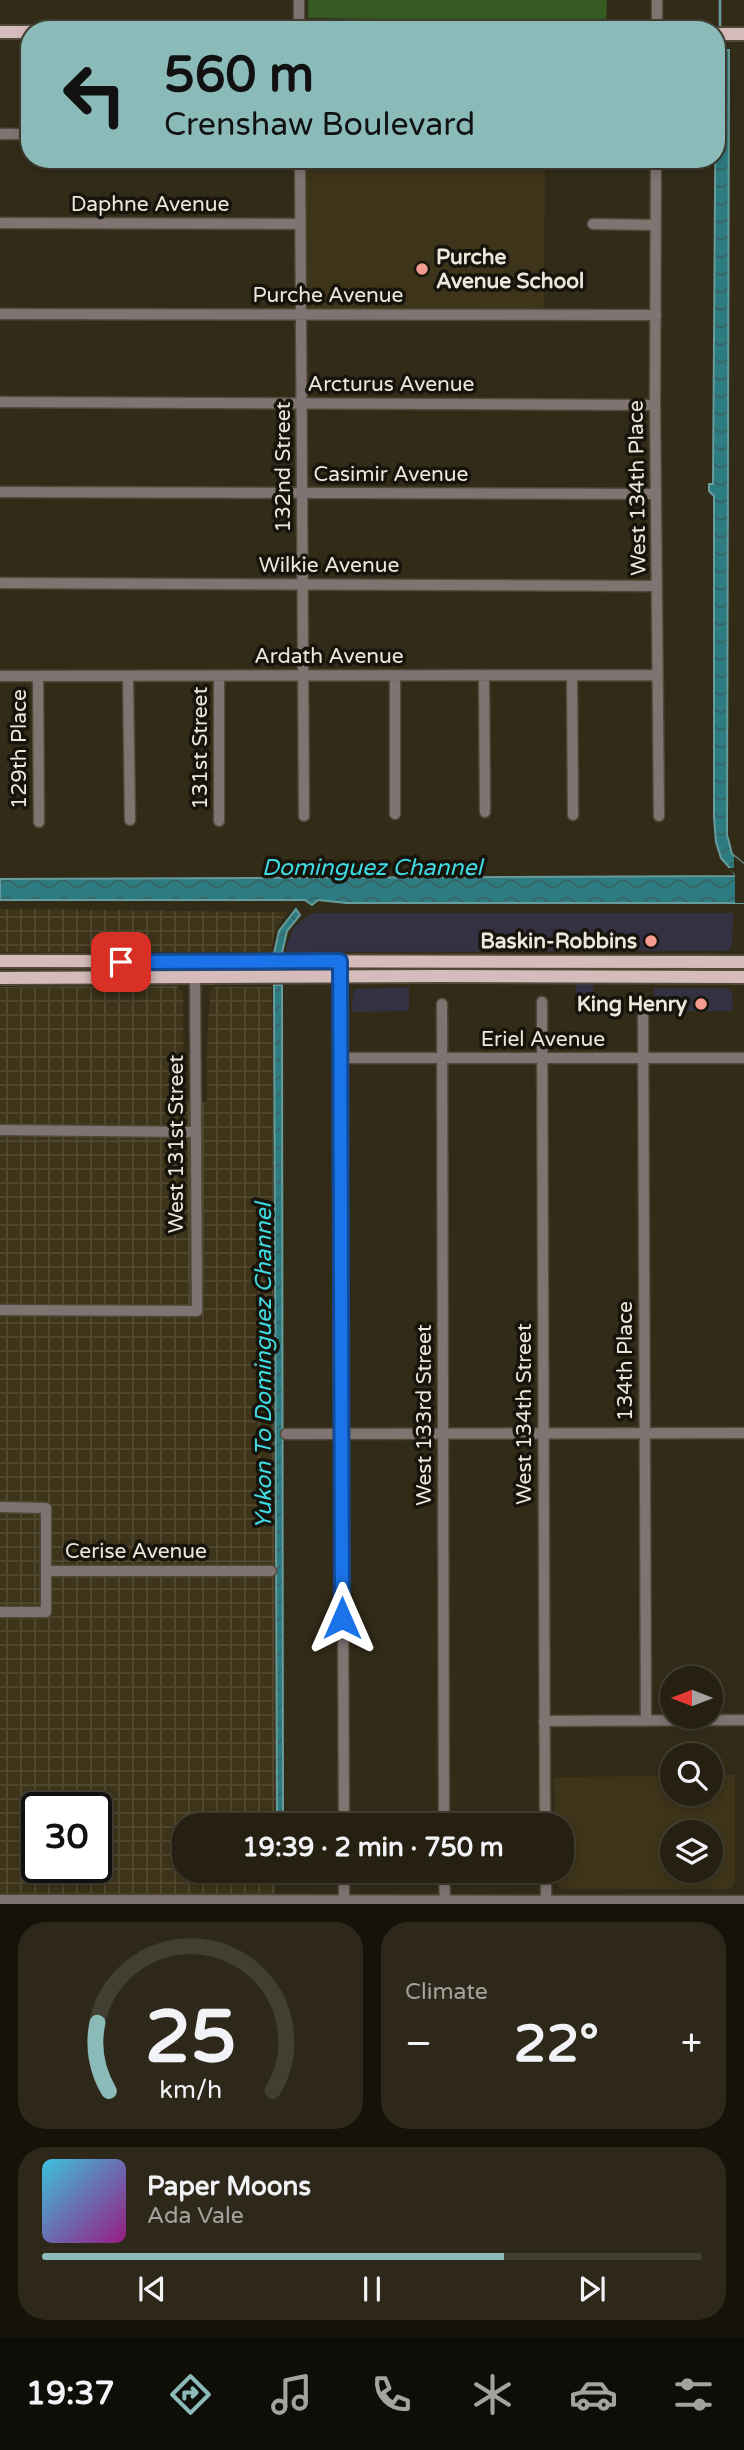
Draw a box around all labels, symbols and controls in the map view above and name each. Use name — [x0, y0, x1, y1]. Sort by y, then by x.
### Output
text: 560 m — [164, 46, 314, 105]
icon: left — [49, 49, 140, 140]
text: Crenshaw Boulevard — [164, 106, 475, 144]
street label: Daphne Avenue — [71, 192, 229, 217]
place label: Purche Avenue School — [436, 245, 584, 294]
marker: Purche Avenue School — [414, 261, 430, 277]
street label: Purche Avenue — [253, 283, 404, 308]
street label: Arcturus Avenue — [308, 372, 475, 397]
street label: West 134th Place — [623, 400, 652, 576]
street label: 132nd Street — [271, 401, 296, 533]
street label: Casimir Avenue — [314, 462, 469, 487]
street label: Wilkie Avenue — [259, 553, 399, 578]
street label: Ardath Avenue — [254, 644, 404, 669]
street label: 131st Street — [188, 686, 213, 810]
street label: 129th Place — [7, 689, 32, 809]
water label: Dominguez Channel — [262, 854, 484, 882]
place label: Baskin-Robbins — [480, 929, 637, 954]
pin — [91, 932, 151, 992]
marker: Baskin-Robbins — [643, 933, 659, 949]
icon: arrive — [102, 943, 140, 981]
place label: King Henry — [577, 992, 688, 1017]
marker: King Henry — [693, 996, 709, 1012]
street label: Eriel Avenue — [481, 1027, 605, 1052]
street label: West 131st Street — [164, 1055, 189, 1233]
water label: Yukon To Dominguez Channel — [250, 1201, 278, 1529]
street label: 134th Place — [613, 1301, 638, 1421]
street label: West 134th Street — [512, 1323, 537, 1505]
street label: West 133rd Street — [412, 1324, 437, 1506]
street label: Cerise Avenue — [65, 1539, 207, 1564]
position arrow — [305, 1581, 379, 1655]
north arrow — [660, 1666, 723, 1729]
map controls — [660, 1666, 723, 1883]
button: search — [660, 1743, 723, 1806]
speed limit sign: 30 — [21, 1792, 112, 1883]
button: layers — [660, 1820, 723, 1883]
text: 19:39 · 2 min · 750 m — [242, 1832, 504, 1863]
text: Climate — [405, 1978, 488, 2006]
text: 25 — [145, 1995, 236, 2083]
text: 22° — [514, 2013, 599, 2076]
text: − — [405, 2021, 432, 2067]
text: + — [681, 2021, 702, 2067]
text: km/h — [159, 2075, 222, 2105]
text: Paper Moons — [147, 2171, 311, 2202]
text: Ada Vale — [147, 2202, 244, 2230]
icon: previous — [133, 2270, 171, 2308]
icon: pause — [353, 2270, 391, 2308]
icon: next — [573, 2270, 611, 2308]
icon: directions — [166, 2370, 215, 2419]
icon: music — [267, 2370, 316, 2419]
icon: phone — [367, 2370, 416, 2419]
icon: climate — [468, 2370, 517, 2419]
icon: car — [569, 2370, 618, 2419]
icon: filters — [669, 2370, 718, 2419]
text: 19:37 — [26, 2375, 115, 2413]

